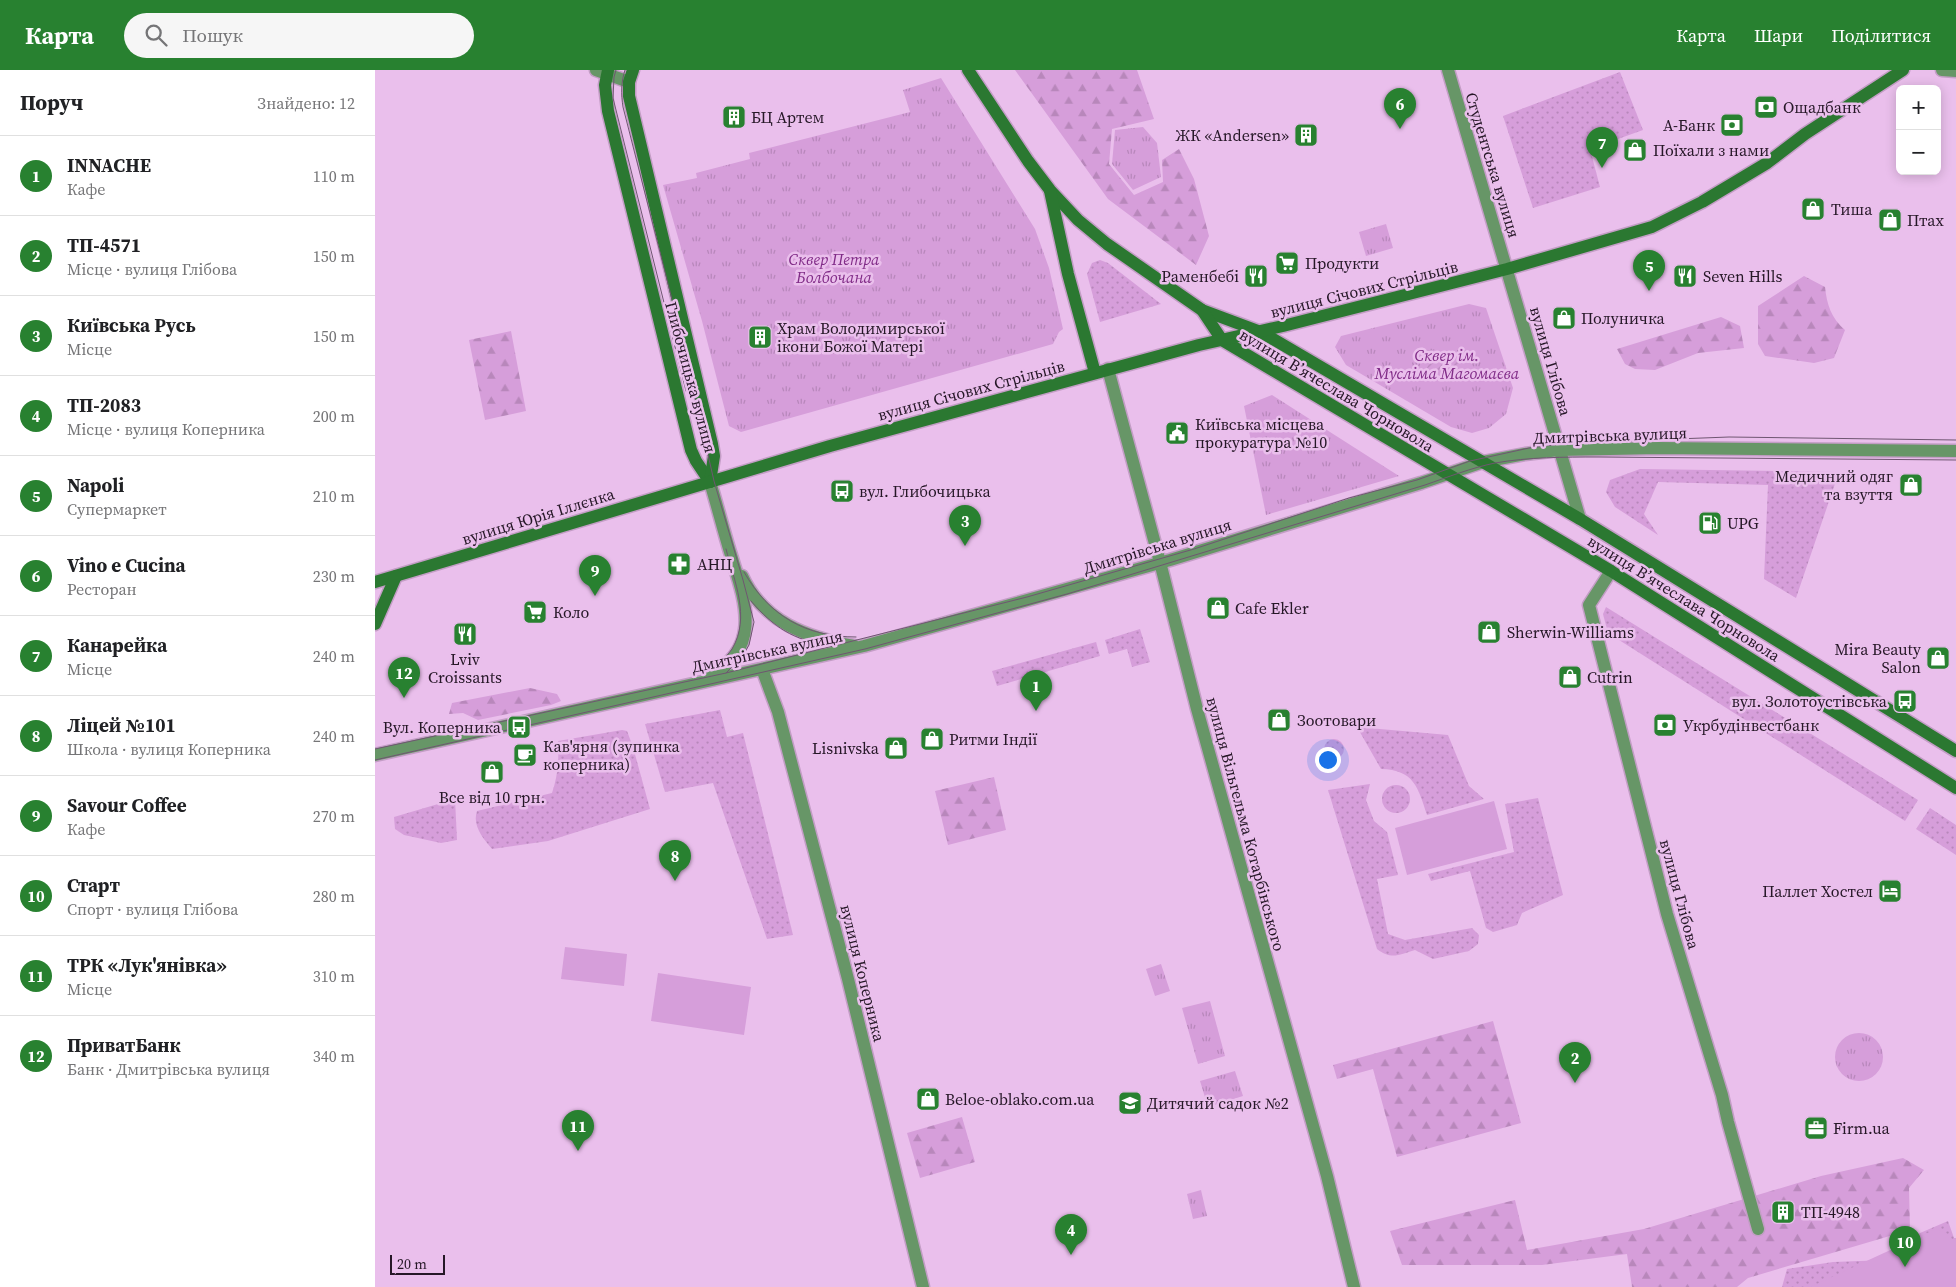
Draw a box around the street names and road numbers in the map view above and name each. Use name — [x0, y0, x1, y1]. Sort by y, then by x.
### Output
street label: Студентська вулиця — [1460, 90, 1526, 240]
street label: вулиця Січових Стрільців — [1268, 255, 1460, 323]
street label: Глибочицька вулиця — [660, 299, 722, 455]
street label: вулиця Глібова — [1525, 304, 1577, 419]
street label: вулиця Вʼячеслава Чорновола — [1236, 323, 1439, 457]
street label: вулиця Січових Стрільців — [875, 354, 1067, 426]
street label: Дмитрівська вулиця — [1533, 421, 1687, 449]
street label: вулиця Юрія Іллєнка — [459, 482, 618, 550]
street label: Дмитрівська вулиця — [1080, 513, 1234, 579]
street label: вулиця Вʼячеслава Чорновола — [1584, 530, 1785, 667]
street label: Дмитрівська вулиця — [689, 624, 845, 678]
street label: вулиця Вільгельма Котарбінського — [1201, 694, 1291, 954]
street label: вулиця Глібова — [1655, 837, 1705, 952]
street label: вулиця Коперника — [835, 902, 891, 1045]

